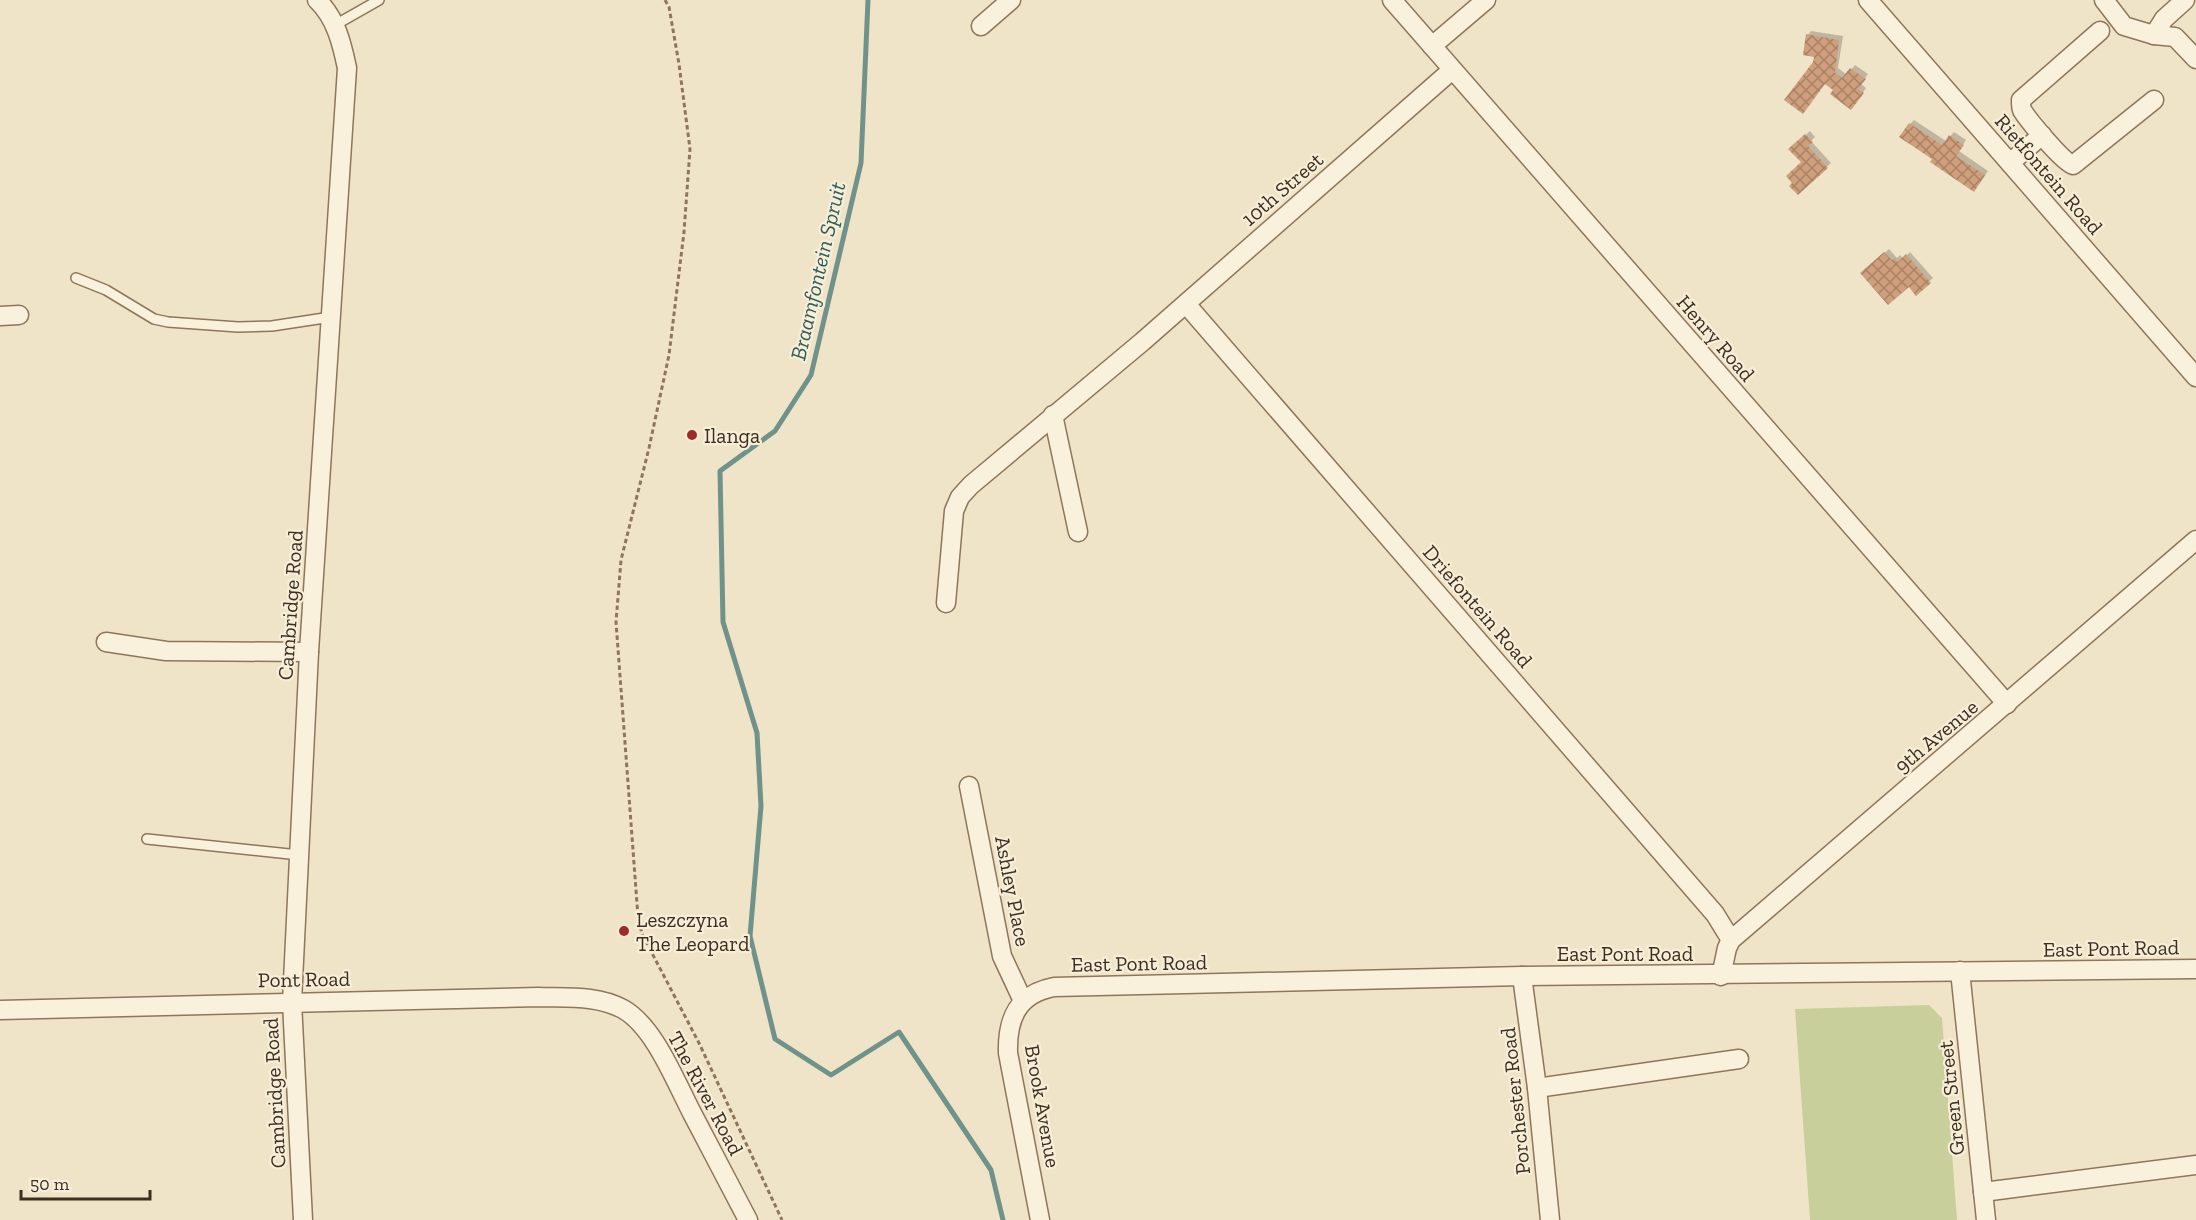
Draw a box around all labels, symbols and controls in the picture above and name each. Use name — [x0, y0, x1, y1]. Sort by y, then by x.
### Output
street label: Rietfontein Road — [1990, 109, 2108, 240]
street label: 10th Street — [1236, 147, 1328, 231]
water label: Braamfontein Spruit — [784, 179, 852, 363]
street label: Henry Road — [1672, 290, 1761, 387]
place label: Ilanga — [704, 423, 760, 448]
marker: Ilanga — [685, 428, 699, 442]
street label: Cambridge Road — [272, 529, 308, 681]
street label: Driefontein Road — [1418, 540, 1538, 673]
street label: 9th Avenue — [1889, 694, 1983, 778]
street label: Ashley Place — [990, 834, 1036, 948]
place label: Leszczyna The Leopard — [636, 907, 750, 956]
marker: Leszczyna The Leopard — [617, 924, 631, 938]
street label: East Pont Road — [2043, 934, 2180, 962]
street label: East Pont Road — [1557, 941, 1694, 966]
street label: East Pont Road — [1071, 949, 1208, 977]
street label: Pont Road — [258, 966, 351, 992]
street label: Cambridge Road — [258, 1017, 290, 1169]
street label: Porchester Road — [1495, 1026, 1535, 1176]
street label: The River Road — [663, 1027, 749, 1160]
street label: Green Street — [1933, 1039, 1969, 1157]
street label: Brook Avenue — [1020, 1042, 1066, 1170]
scale bar — [21, 1163, 150, 1201]
text: 50 m — [30, 1173, 70, 1195]

